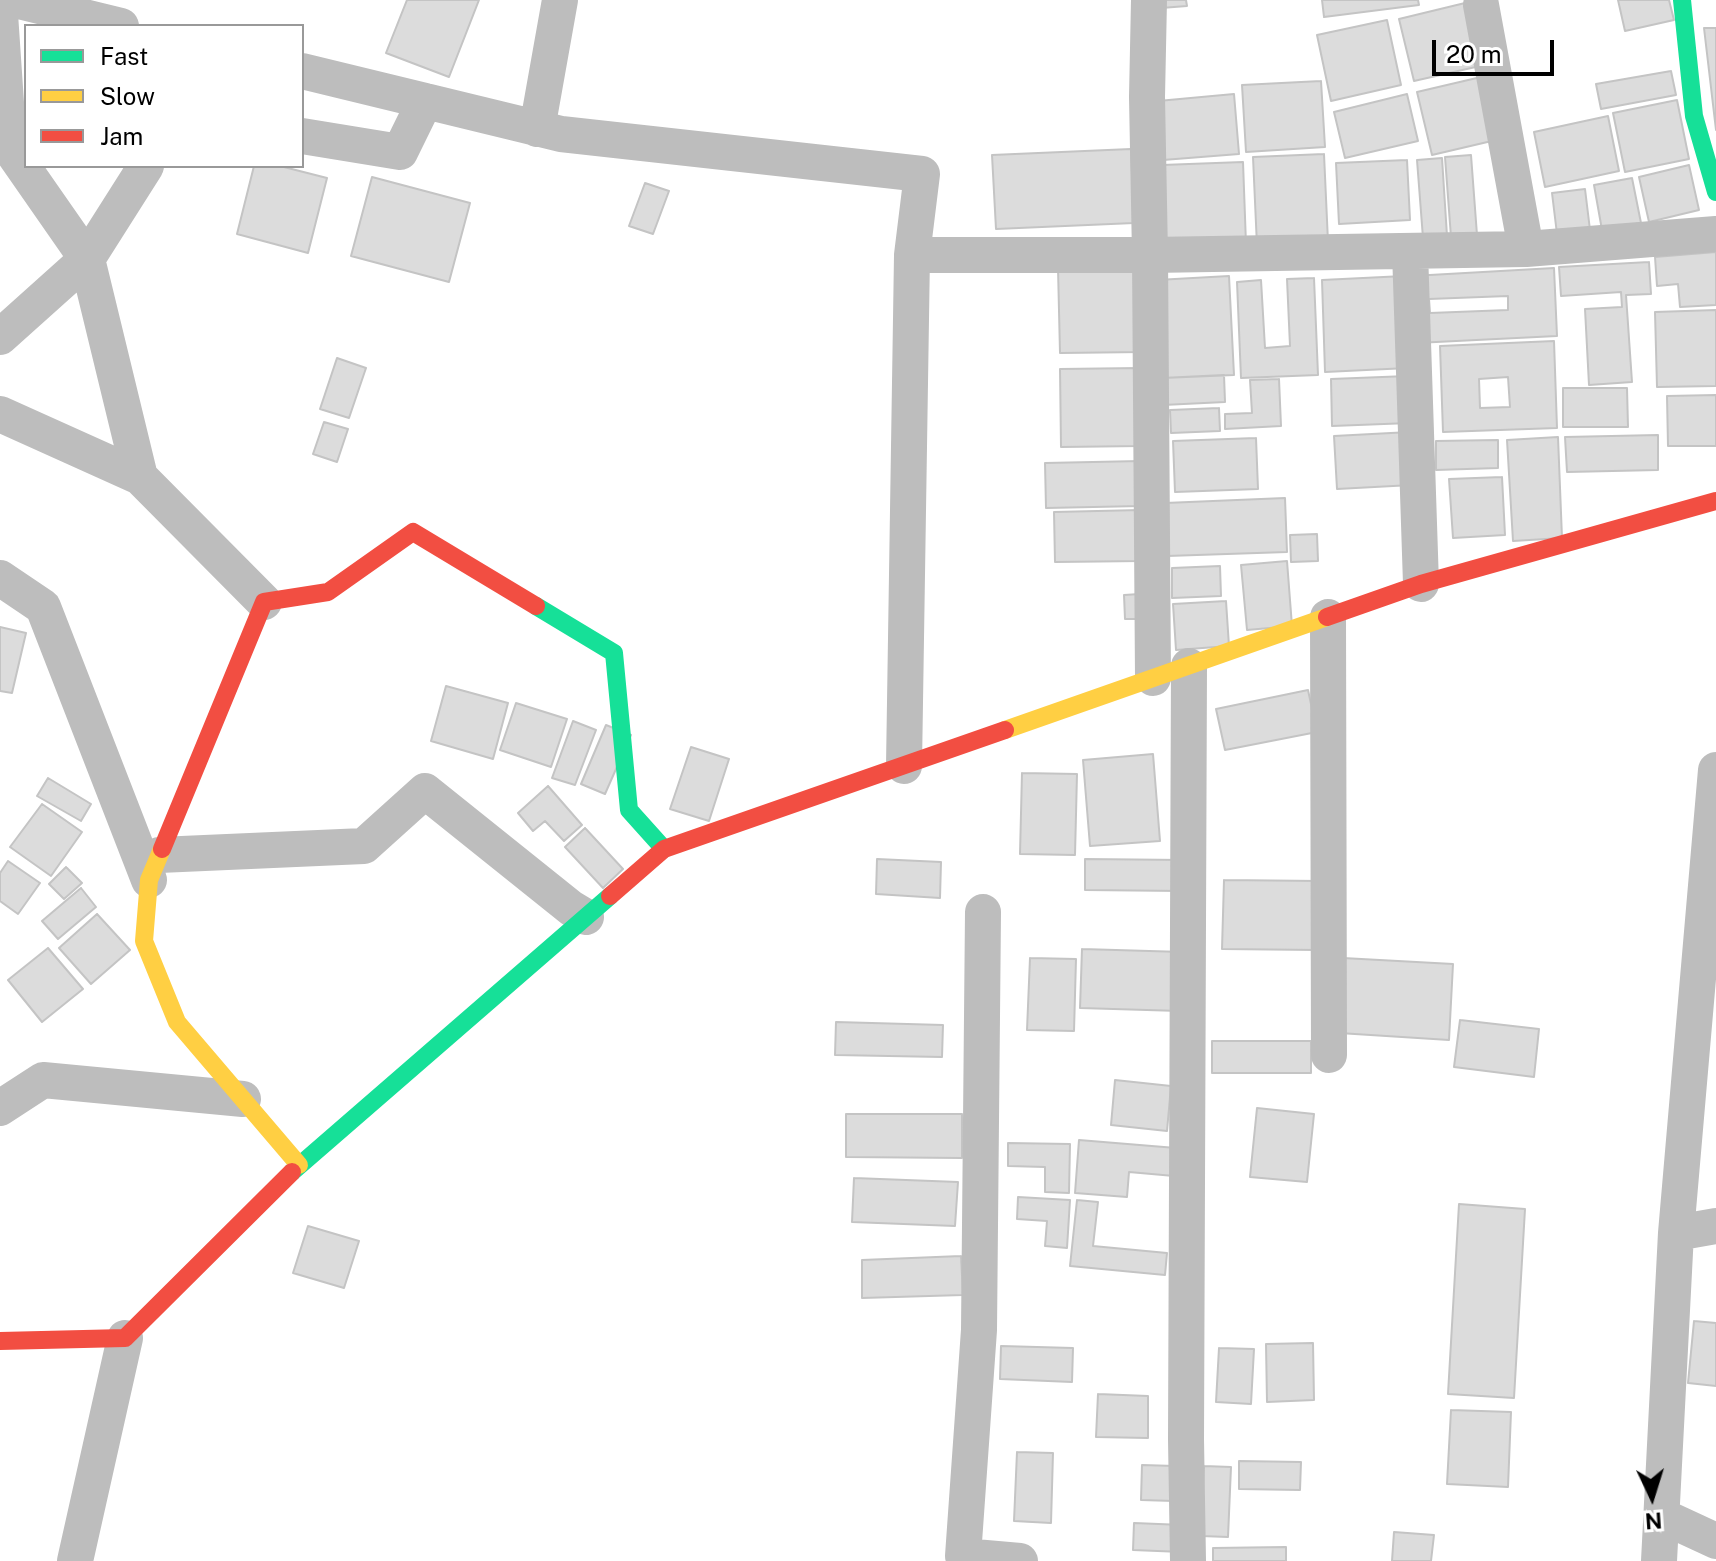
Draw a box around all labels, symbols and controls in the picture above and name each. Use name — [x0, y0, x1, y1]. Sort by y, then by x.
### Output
legend — [24, 24, 304, 168]
scale bar — [1436, 24, 1558, 74]
text: 20 m — [1446, 40, 1502, 68]
text: Fast — [100, 42, 148, 70]
text: Slow — [100, 82, 155, 110]
text: Jam — [100, 122, 143, 150]
north arrow — [1612, 1457, 1692, 1537]
text: N — [1644, 1507, 1663, 1535]

